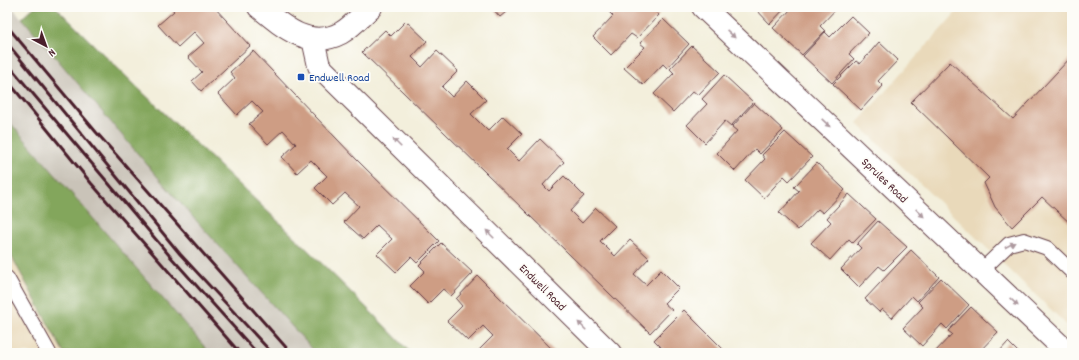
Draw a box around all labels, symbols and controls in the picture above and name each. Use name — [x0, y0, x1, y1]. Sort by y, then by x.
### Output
north arrow — [26, 26, 66, 66]
one-way arrow — [726, 29, 736, 39]
text: N — [44, 44, 59, 60]
place label: Endwell Road — [309, 70, 370, 87]
marker: Endwell Road — [296, 72, 306, 82]
one-way arrow — [821, 118, 830, 127]
one-way arrow — [392, 138, 402, 148]
street label: Sprules Road — [857, 155, 911, 208]
one-way arrow — [915, 208, 925, 218]
one-way arrow — [485, 229, 495, 239]
one-way arrow — [1004, 242, 1016, 249]
street label: Endwell Road — [515, 261, 569, 315]
one-way arrow — [1009, 297, 1019, 307]
one-way arrow — [577, 321, 587, 331]

